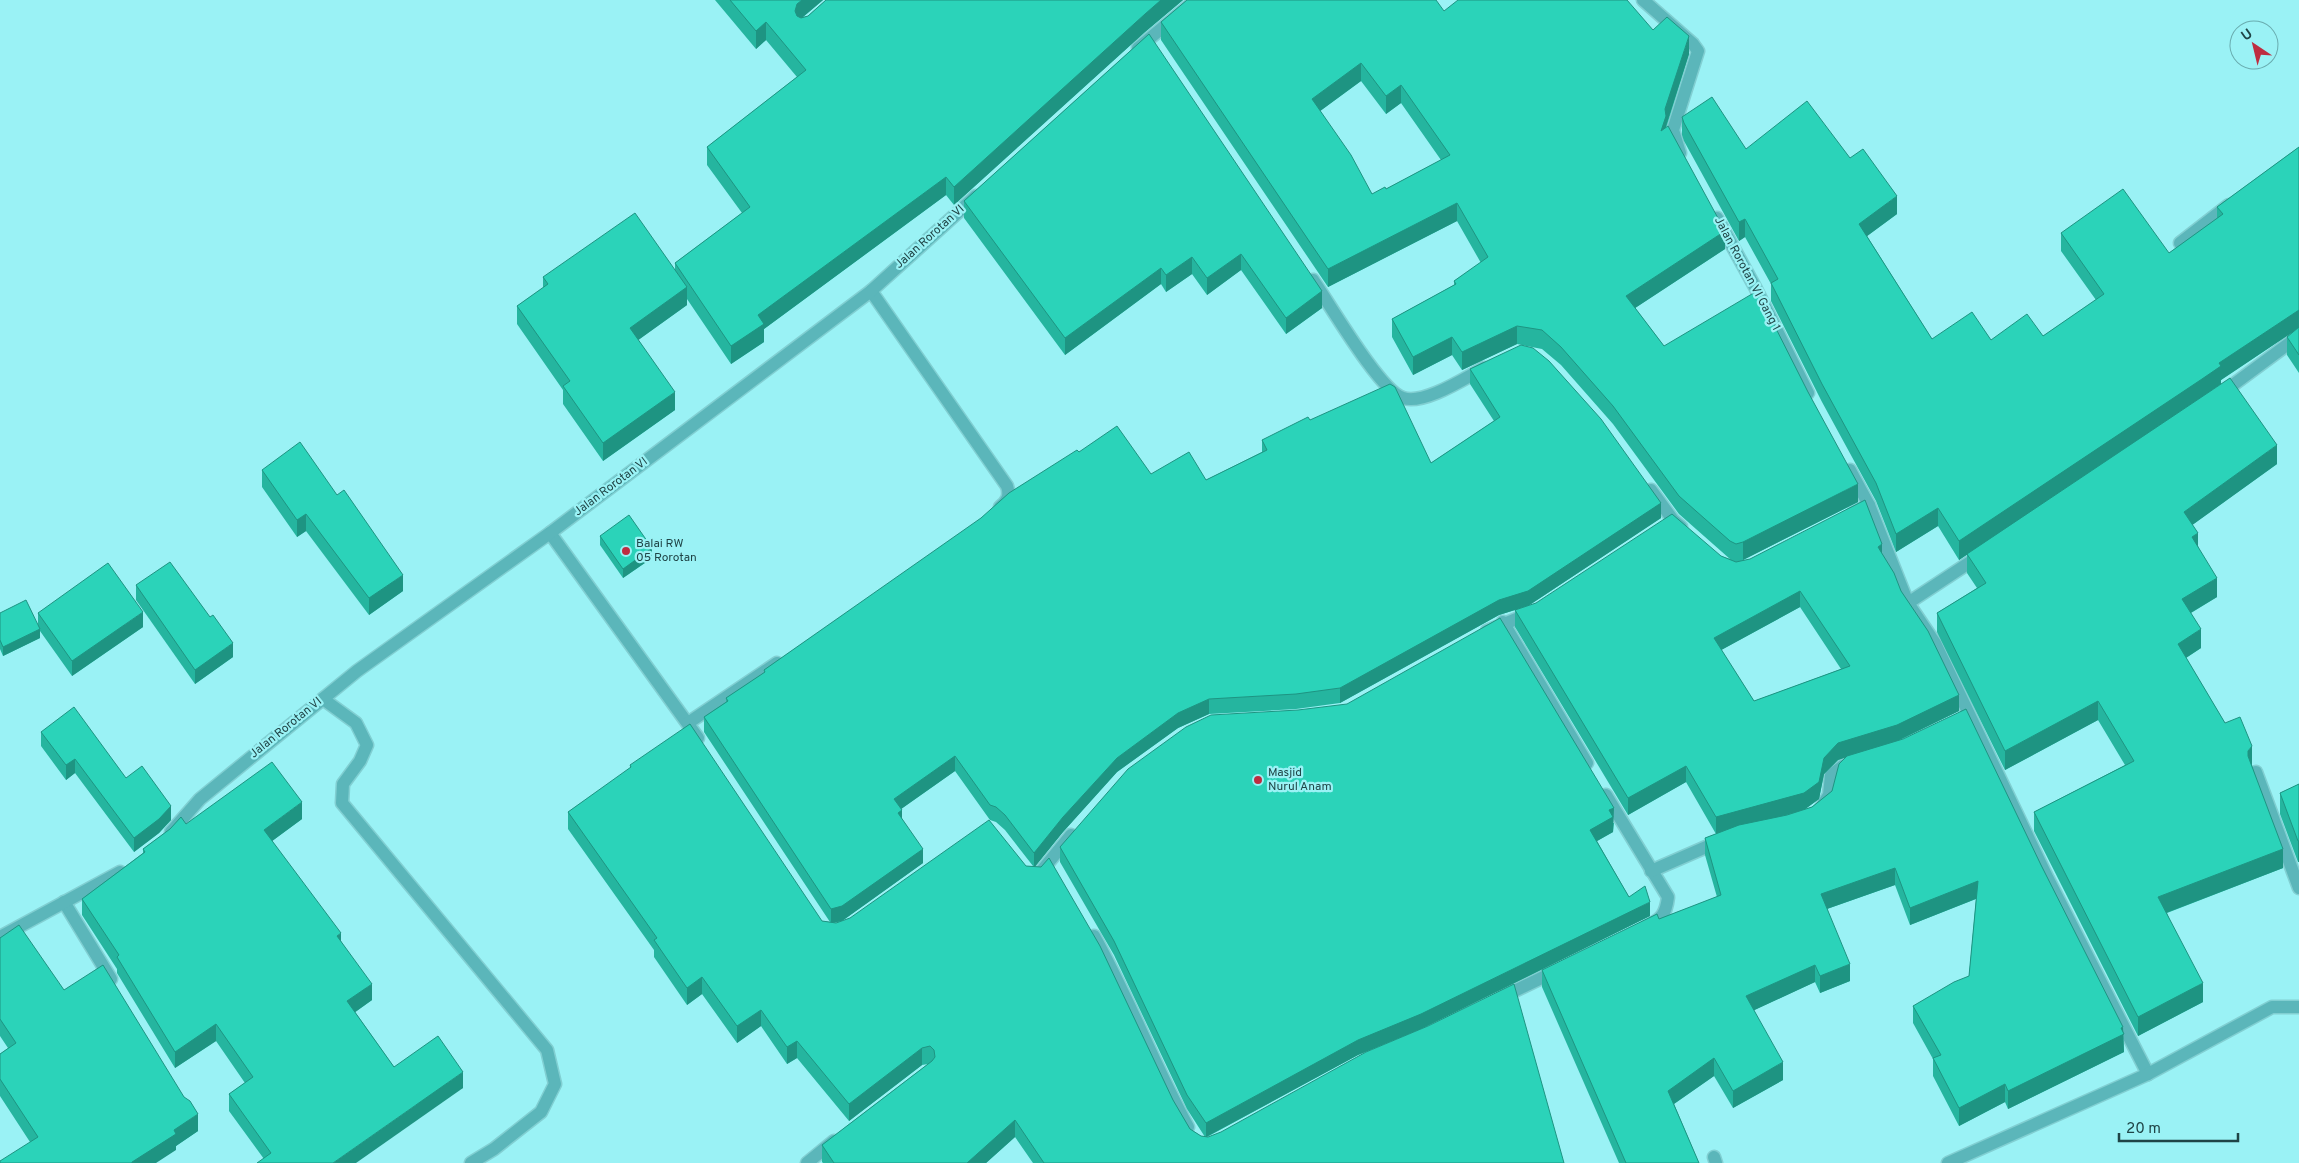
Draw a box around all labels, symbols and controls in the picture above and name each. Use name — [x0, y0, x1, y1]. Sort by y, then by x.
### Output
north arrow — [2229, 20, 2279, 70]
text: U — [2238, 26, 2256, 45]
street label: Jalan Rorotan VI — [892, 201, 968, 273]
street label: Jalan Rorotan VI Gang 1 — [1710, 214, 1784, 334]
street label: Jalan Rorotan VI — [571, 454, 651, 520]
place label: Balai RW 05 Rorotan — [636, 536, 697, 566]
marker: Balai RW 05 Rorotan — [620, 545, 632, 557]
street label: Jalan Rorotan VI — [247, 694, 325, 762]
place label: Masjid Nurul Anam — [1268, 765, 1332, 795]
marker: Masjid Nurul Anam — [1252, 774, 1264, 786]
scale bar — [2119, 1110, 2238, 1142]
text: 20 m — [2126, 1120, 2161, 1139]

